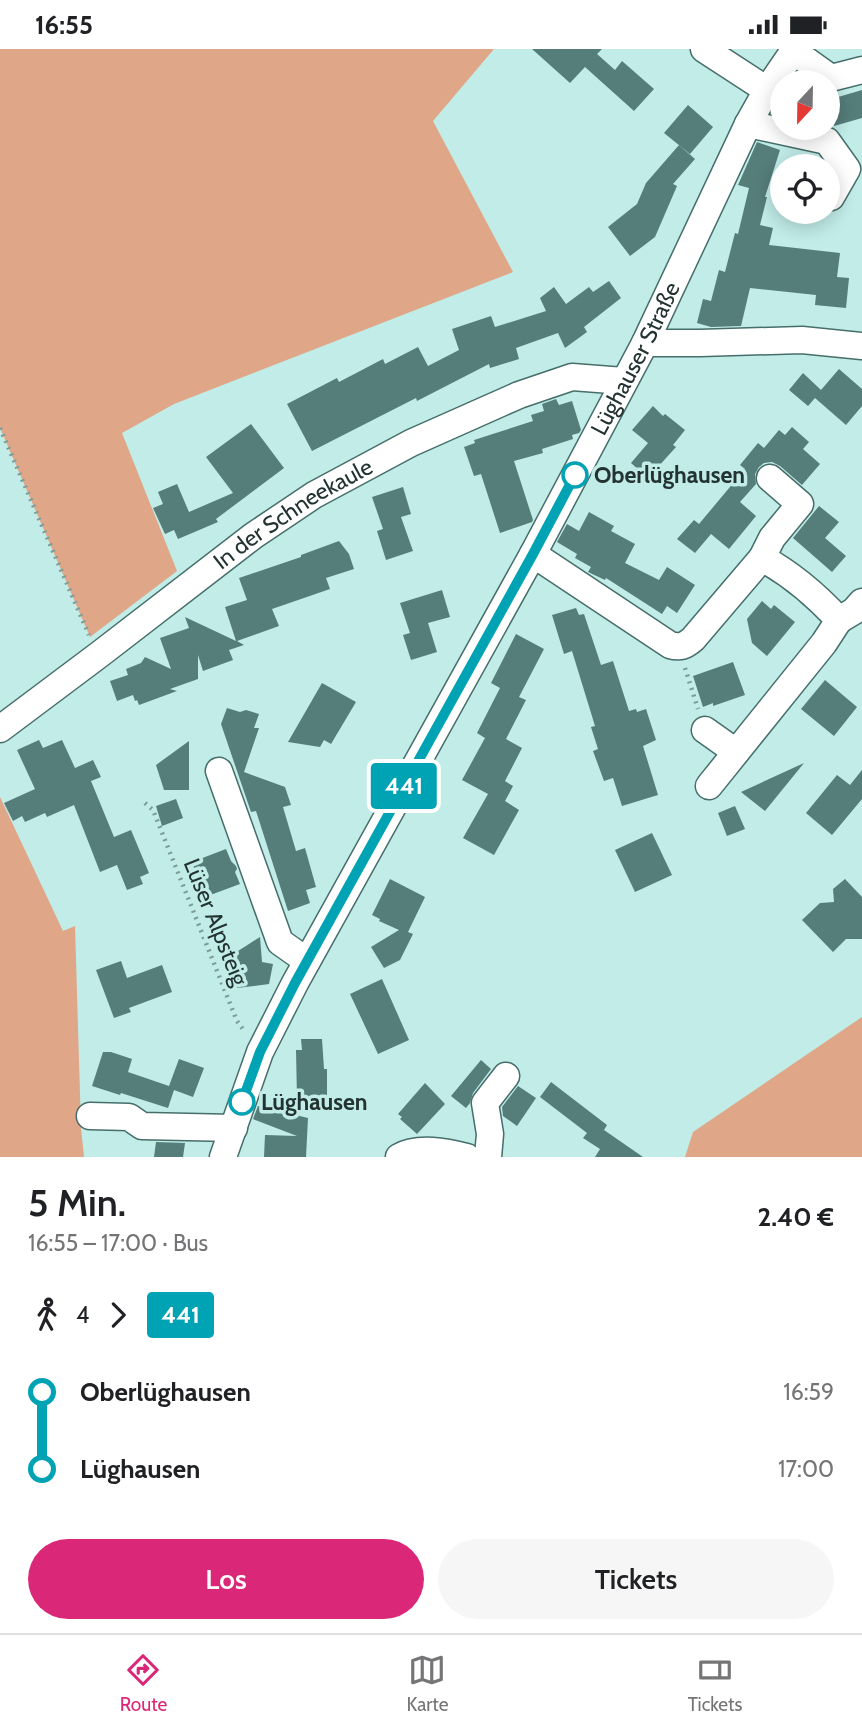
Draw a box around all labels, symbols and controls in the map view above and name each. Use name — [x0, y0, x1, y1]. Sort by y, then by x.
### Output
text: 16:55 — [35, 9, 93, 41]
north arrow — [770, 70, 840, 140]
map controls — [770, 70, 840, 224]
button: locate — [770, 154, 840, 224]
street label: Lüghauser Straße — [585, 277, 686, 440]
street label: In der Schneekaule — [208, 452, 377, 575]
place label: Oberlüghausen — [594, 461, 745, 489]
marker: Oberlüghausen — [562, 462, 588, 488]
line badge: 441 — [364, 763, 444, 809]
text: 441 — [385, 771, 423, 800]
street label: Lüser Alpsteig — [178, 854, 254, 990]
place label: Lüghausen — [261, 1088, 368, 1116]
marker: Lüghausen — [229, 1089, 255, 1115]
text: 5 Min. — [28, 1179, 126, 1226]
text: 2.40 € — [757, 1201, 834, 1233]
text: 16:55 – 17:00 · Bus — [28, 1229, 208, 1257]
icon: walk — [28, 1296, 66, 1334]
icon: forward — [99, 1296, 137, 1334]
text: 441 — [161, 1300, 200, 1329]
text: 4 — [76, 1301, 89, 1329]
text: Oberlüghausen — [80, 1376, 251, 1408]
text: 16:59 — [783, 1378, 834, 1406]
text: Lüghausen — [80, 1453, 200, 1485]
text: 17:00 — [778, 1455, 834, 1483]
button: Los — [28, 1539, 424, 1619]
button: Tickets — [438, 1539, 834, 1619]
tab: Route — [120, 1651, 167, 1716]
tab: Karte — [406, 1651, 448, 1716]
tab: Tickets — [688, 1651, 742, 1716]

